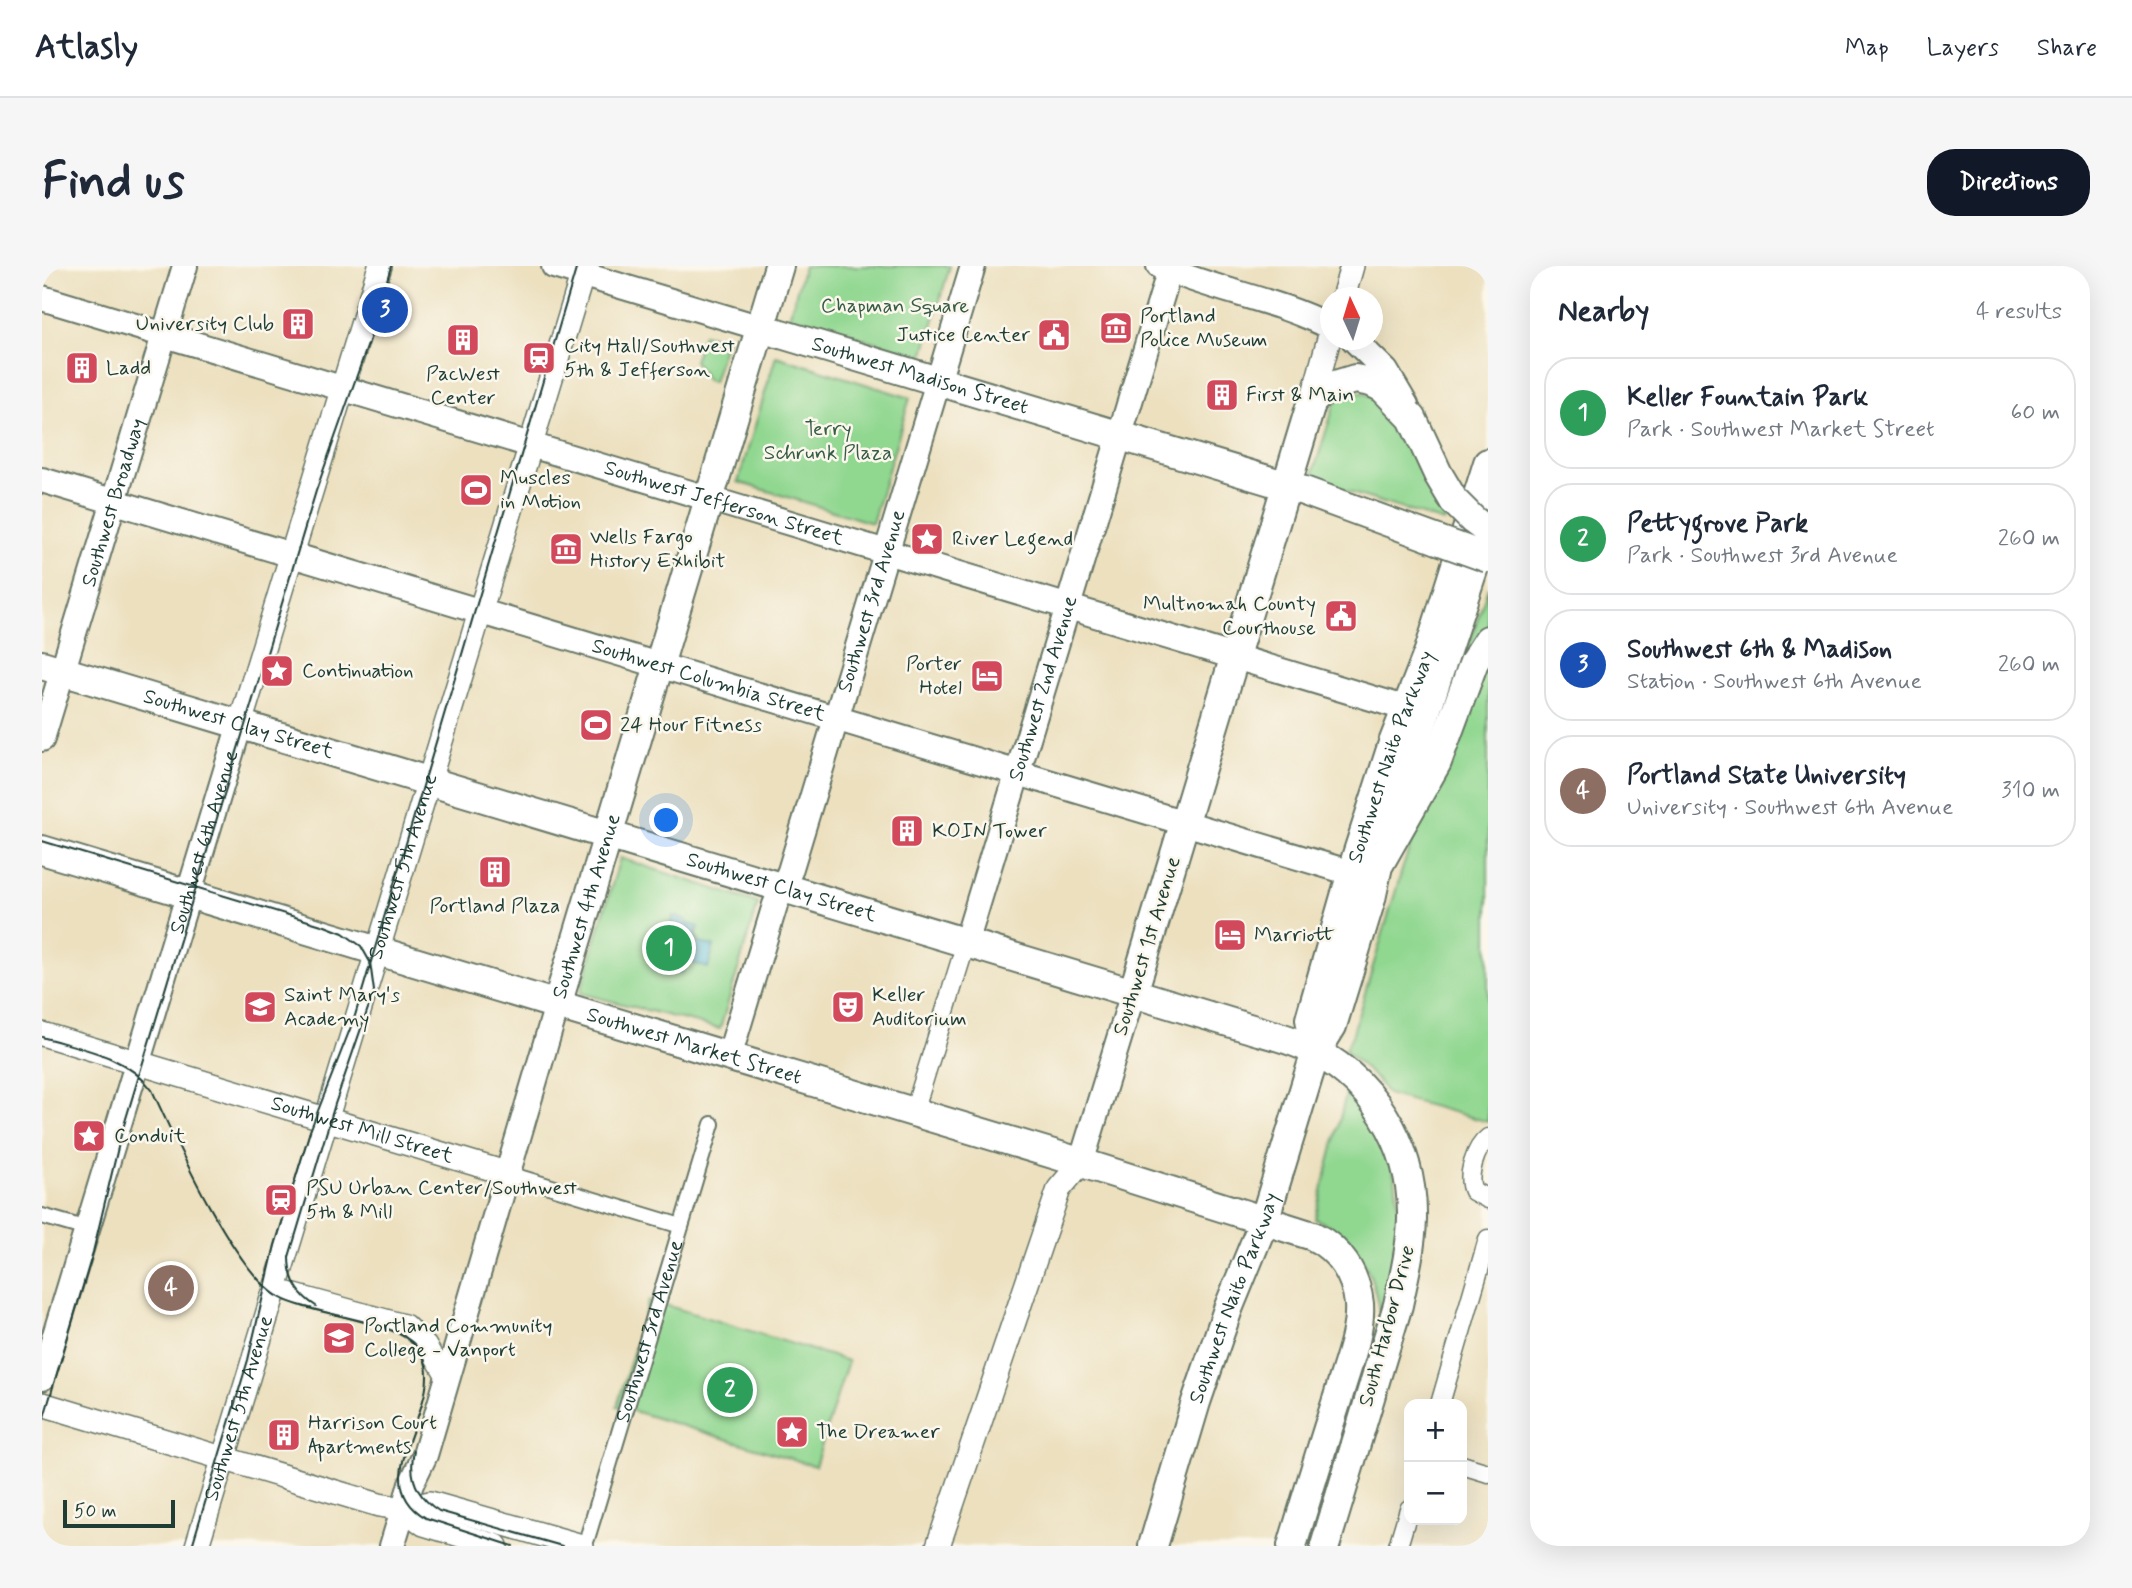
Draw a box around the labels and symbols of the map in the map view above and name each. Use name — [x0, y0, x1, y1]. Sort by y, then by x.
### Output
pin: 3 — [362, 284, 408, 336]
north arrow — [1320, 287, 1383, 350]
park label: Chapman Square — [821, 292, 969, 320]
place label: Portland Police Museum — [1140, 302, 1267, 354]
building icon: University Club — [279, 305, 317, 343]
museum icon: Portland Police Museum — [1097, 309, 1135, 347]
place label: University Club — [136, 310, 274, 338]
public building icon: Justice Center — [1035, 316, 1073, 354]
building icon: PacWest Center — [444, 321, 482, 359]
place label: Justice Center — [896, 321, 1030, 349]
street label: Southwest Madison Street — [808, 330, 1032, 422]
place label: City Hall/Southwest 5th & Jefferson — [564, 332, 735, 384]
station icon: City Hall/Southwest 5th & Jefferson — [520, 339, 558, 377]
building icon: Ladd — [63, 349, 101, 387]
place label: Ladd — [106, 354, 151, 382]
place label: PacWest Center — [426, 360, 500, 412]
building icon: First & Main — [1203, 376, 1241, 414]
place label: First & Main — [1246, 381, 1354, 409]
street label: Southwest Broadway — [75, 415, 152, 590]
park label: Terry Schrunk Plaza — [764, 415, 892, 467]
street label: Southwest Jefferson Street — [601, 454, 848, 553]
place label: Muscles in Motion — [500, 464, 581, 516]
sports icon: Muscles in Motion — [457, 471, 495, 509]
street label: Southwest 3rd Avenue — [831, 506, 912, 696]
place icon: River Legend — [908, 520, 946, 558]
place label: Wells Fargo History Exhibit — [590, 523, 725, 575]
place label: River Legend — [952, 525, 1073, 555]
museum icon: Wells Fargo History Exhibit — [547, 530, 585, 568]
place label: Multnomah County Courthouse — [1143, 590, 1316, 642]
street label: Southwest 2nd Avenue — [1002, 592, 1084, 785]
public building icon: Multnomah County Courthouse — [1322, 597, 1360, 635]
street label: Southwest Columbia Street — [588, 632, 829, 729]
street label: Southwest Naito Parkway — [1341, 647, 1442, 867]
place label: Porter Hotel — [906, 650, 962, 702]
place icon: Continuation — [258, 652, 296, 690]
place label: Continuation — [302, 657, 414, 685]
hotel icon: Porter Hotel — [968, 657, 1006, 695]
street label: Southwest Clay Street — [140, 682, 337, 766]
sports icon: 24 Hour Fitness — [577, 706, 615, 744]
place label: 24 Hour Fitness — [620, 711, 762, 739]
street label: Southwest 6th Avenue — [163, 747, 245, 937]
street label: Southwest 5th Avenue — [362, 770, 444, 963]
your location — [649, 803, 683, 837]
street label: Southwest 4th Avenue — [546, 810, 628, 1002]
building icon: KOIN Tower — [888, 812, 926, 850]
place label: KOIN Tower — [932, 817, 1047, 845]
street label: Southwest Clay Street — [683, 845, 880, 929]
building icon: Portland Plaza — [476, 853, 514, 891]
street label: Southwest 1st Avenue — [1106, 853, 1188, 1039]
place label: Portland Plaza — [430, 892, 560, 920]
hotel icon: Marriott — [1211, 916, 1249, 954]
place label: Marriott — [1254, 921, 1335, 949]
pin: 1 — [646, 922, 692, 974]
place label: Saint Mary's Academy — [284, 981, 400, 1033]
place label: Keller Auditorium — [872, 981, 967, 1033]
school or university icon: Saint Mary's Academy — [241, 988, 279, 1026]
theatre icon: Keller Auditorium — [829, 988, 867, 1026]
street label: Southwest Market Street — [583, 1001, 805, 1092]
street label: Southwest Mill Street — [267, 1089, 457, 1171]
place icon: Conduit — [70, 1117, 108, 1155]
place label: Conduit — [114, 1122, 186, 1150]
place label: PSU Urban Center/Southwest 5th & Mill — [306, 1174, 578, 1226]
station icon: PSU Urban Center/Southwest 5th & Mill — [262, 1181, 300, 1219]
street label: Southwest Naito Parkway — [1182, 1189, 1286, 1407]
street label: Southwest 3rd Avenue — [609, 1236, 690, 1426]
street label: South Harbor Drive — [1352, 1242, 1422, 1410]
pin: 4 — [148, 1262, 194, 1314]
street label: Southwest 5th Avenue — [197, 1312, 280, 1504]
place label: Portland Community College - Vanport — [364, 1312, 552, 1364]
school or university icon: Portland Community College - Vanport — [320, 1319, 358, 1357]
pin: 2 — [707, 1364, 753, 1416]
place label: Harrison Court Apartments — [308, 1409, 437, 1462]
place icon: The Dreamer — [773, 1413, 811, 1451]
building icon: Harrison Court Apartments — [265, 1416, 303, 1454]
place label: The Dreamer — [816, 1418, 940, 1446]
scale bar — [63, 1497, 175, 1529]

